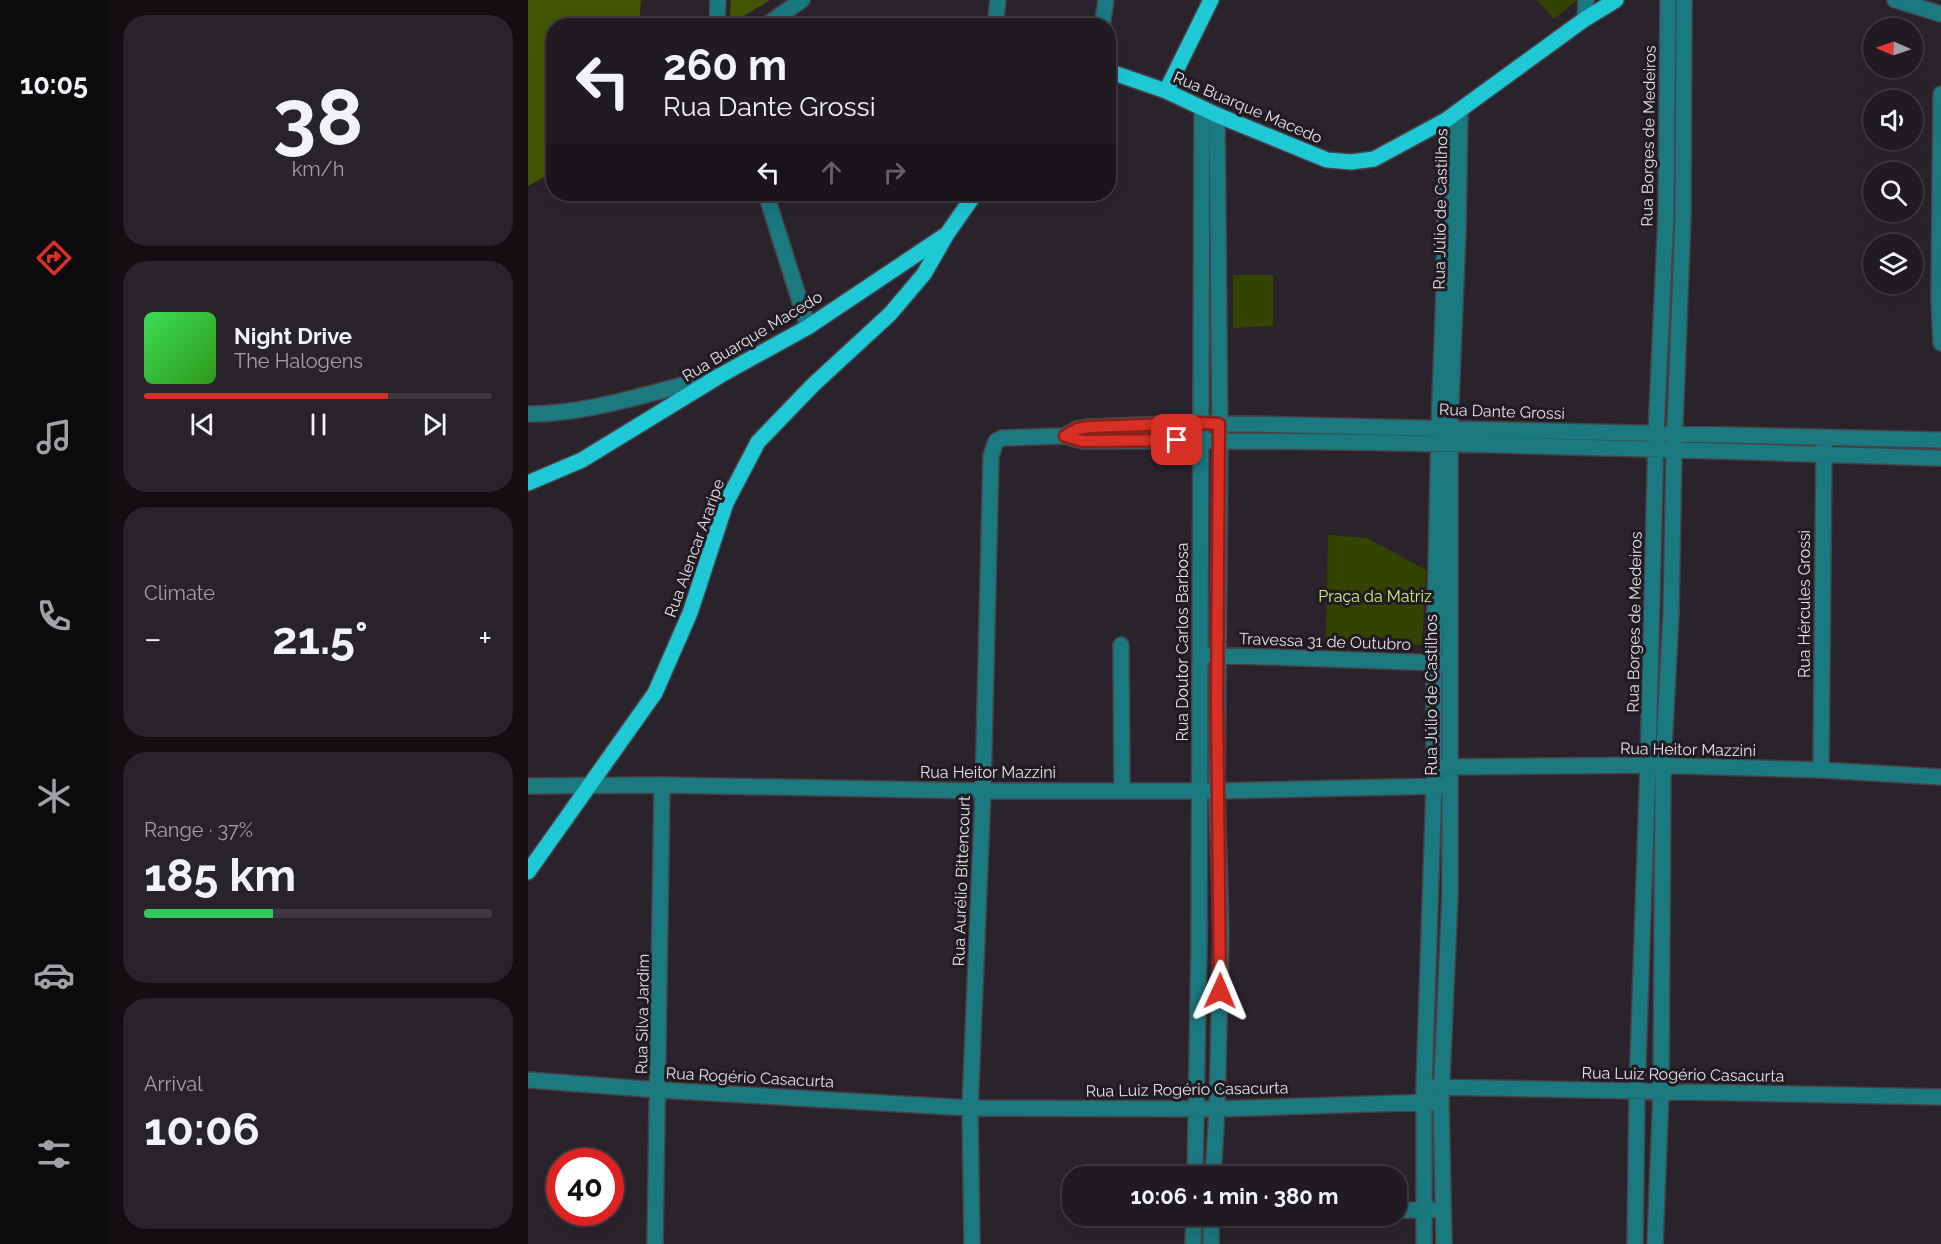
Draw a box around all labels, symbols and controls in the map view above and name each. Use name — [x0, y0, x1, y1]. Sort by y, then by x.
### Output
north arrow — [1863, 18, 1923, 78]
map controls — [1863, 18, 1923, 294]
text: 260 m — [663, 41, 787, 90]
icon: left — [564, 42, 642, 120]
street label: Rua Borges de Medeiros — [1637, 45, 1660, 227]
street label: Rua Buarque Macedo — [1170, 67, 1325, 147]
text: 10:05 — [20, 69, 88, 100]
text: 38 — [273, 72, 363, 163]
button: sound — [1863, 90, 1923, 150]
text: Rua Dante Grossi — [663, 91, 876, 122]
street label: Rua Júlio de Castilhos — [1430, 128, 1451, 290]
icon: left — [752, 156, 785, 189]
icon: ahead — [815, 156, 848, 189]
icon: right — [878, 156, 911, 189]
text: km/h — [292, 157, 344, 181]
button: search — [1863, 162, 1923, 222]
button: layers — [1863, 234, 1923, 294]
icon: directions — [33, 237, 75, 279]
street label: Rua Buarque Macedo — [679, 287, 826, 386]
text: Night Drive — [234, 323, 352, 349]
text: The Halogens — [234, 349, 363, 373]
street label: Rua Dante Grossi — [1439, 400, 1565, 423]
icon: previous — [186, 408, 219, 441]
icon: pause — [302, 408, 335, 441]
icon: next — [418, 408, 451, 441]
pin — [1151, 414, 1202, 465]
icon: music — [33, 416, 75, 458]
icon: arrive — [1160, 423, 1193, 456]
street label: Rua Alencar Araripe — [661, 476, 728, 620]
street label: Rua Hércules Grossi — [1795, 530, 1814, 678]
street label: Rua Borges de Medeiros — [1623, 531, 1646, 713]
street label: Rua Doutor Carlos Barbosa — [1173, 543, 1192, 741]
text: Climate — [144, 581, 215, 605]
park label: Praça da Matriz — [1318, 587, 1432, 606]
icon: phone — [33, 595, 75, 637]
text: 21.5° — [272, 612, 368, 665]
street label: Rua Júlio de Castilhos — [1422, 614, 1441, 776]
text: − — [144, 619, 162, 658]
text: + — [478, 619, 492, 658]
street label: Travessa 31 de Outubro — [1239, 629, 1411, 654]
street label: Rua Heitor Mazzini — [1620, 739, 1756, 760]
street label: Rua Heitor Mazzini — [920, 763, 1056, 782]
icon: climate — [33, 775, 75, 817]
street label: Rua Aurélio Bittencourt — [949, 795, 974, 967]
text: Range · 37% — [144, 818, 253, 842]
text: 185 km — [144, 849, 296, 902]
icon: car — [33, 954, 75, 996]
street label: Rua Silva Jardim — [632, 954, 653, 1074]
position arrow — [1188, 959, 1252, 1023]
street label: Rua Luiz Rogério Casacurta — [1581, 1063, 1784, 1086]
street label: Rua Rogério Casacurta — [665, 1064, 835, 1091]
text: Arrival — [144, 1072, 203, 1096]
street label: Rua Luiz Rogério Casacurta — [1086, 1078, 1289, 1101]
text: 10:06 — [144, 1103, 260, 1156]
icon: filters — [33, 1133, 75, 1175]
speed limit sign: 40 — [546, 1148, 624, 1226]
text: 10:06 · 1 min · 380 m — [1130, 1183, 1339, 1209]

